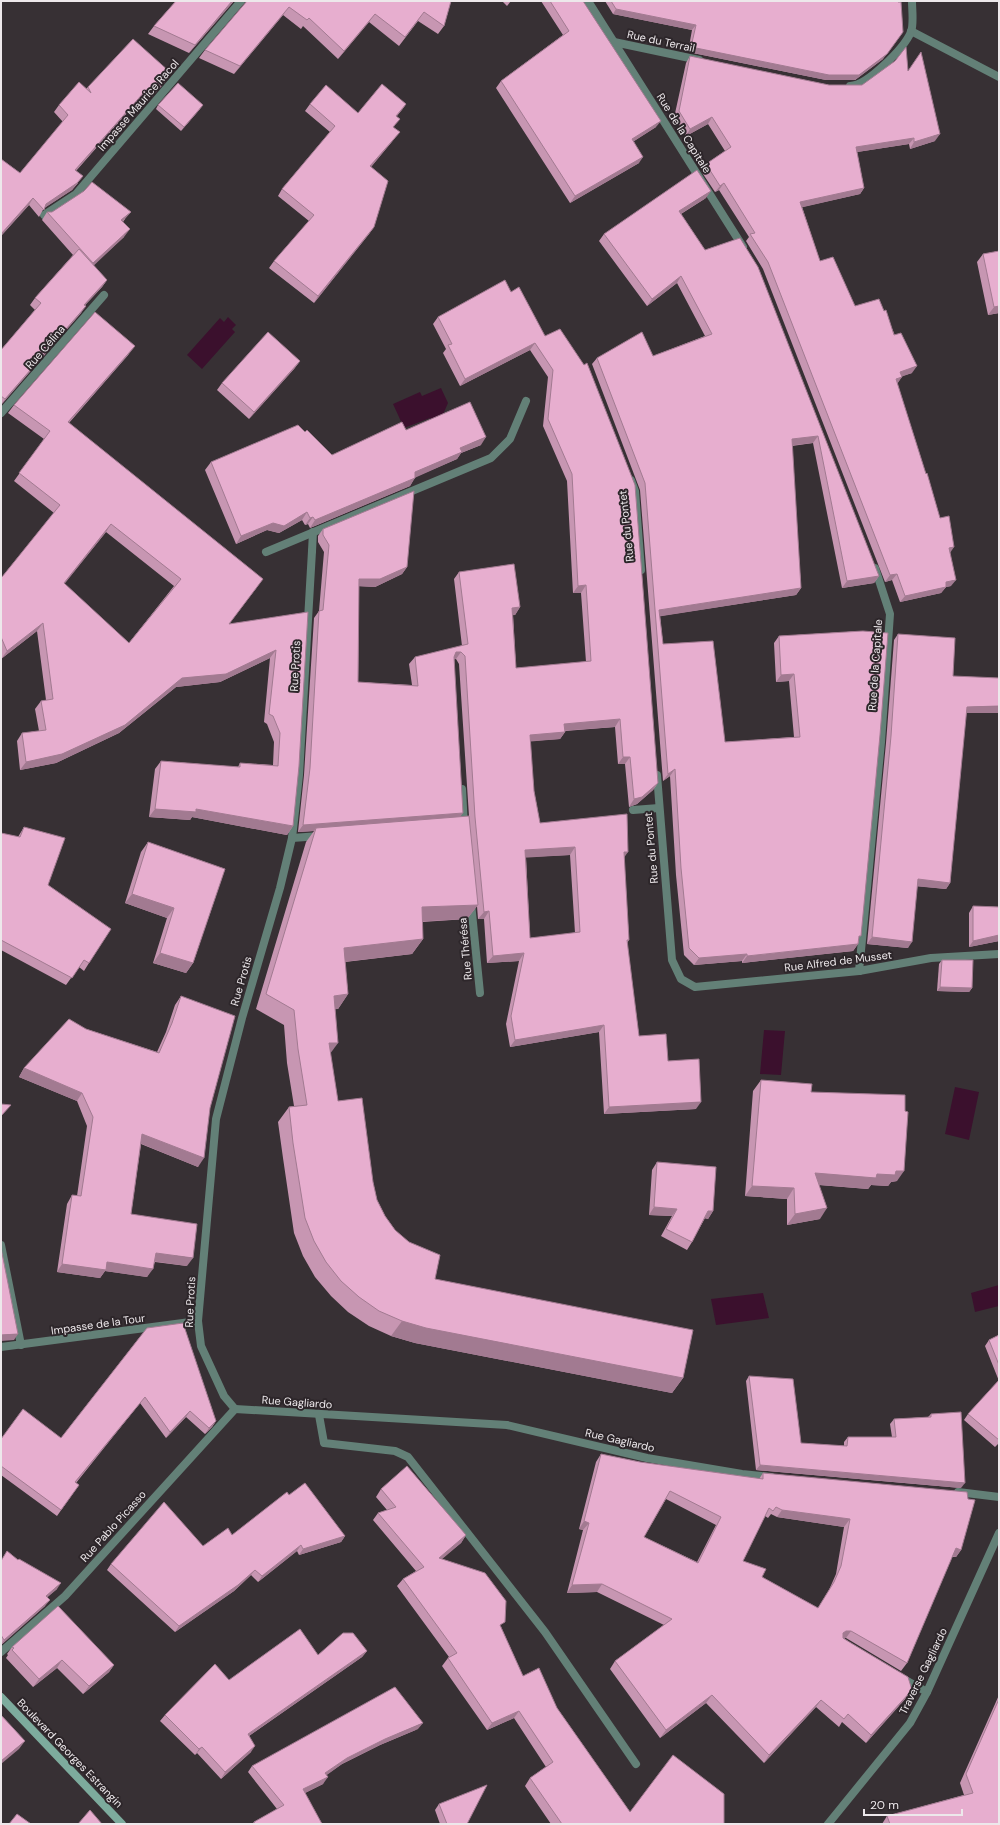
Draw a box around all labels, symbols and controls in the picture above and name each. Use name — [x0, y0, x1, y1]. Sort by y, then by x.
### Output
street label: Rue du Terrail — [626, 27, 696, 55]
street label: Impasse Maurice Racol — [94, 56, 182, 154]
street label: Rue de la Capitale — [654, 90, 714, 176]
street label: Rue Célina — [22, 322, 68, 372]
street label: Rue du Pontet — [615, 490, 637, 562]
street label: Rue de la Capitale — [865, 619, 885, 711]
street label: Rue Protis — [287, 640, 303, 692]
street label: Rue du Pontet — [641, 812, 661, 884]
street label: Rue Thérésa — [455, 917, 475, 981]
street label: Rue Alfred de Musset — [783, 947, 893, 975]
street label: Rue Protis — [227, 955, 255, 1007]
street label: Rue Protis — [182, 1276, 198, 1328]
street label: Impasse de la Tour — [50, 1310, 146, 1338]
street label: Rue Gagliardo — [261, 1393, 333, 1411]
street label: Rue Gagliardo — [584, 1425, 656, 1455]
street label: Rue Pablo Picasso — [77, 1487, 149, 1565]
street label: Traverse Gagliardo — [896, 1625, 950, 1717]
street label: Boulevard Georges Estrangin — [14, 1696, 126, 1810]
scale bar — [864, 1791, 962, 1817]
text: 20 m — [870, 1797, 899, 1813]

